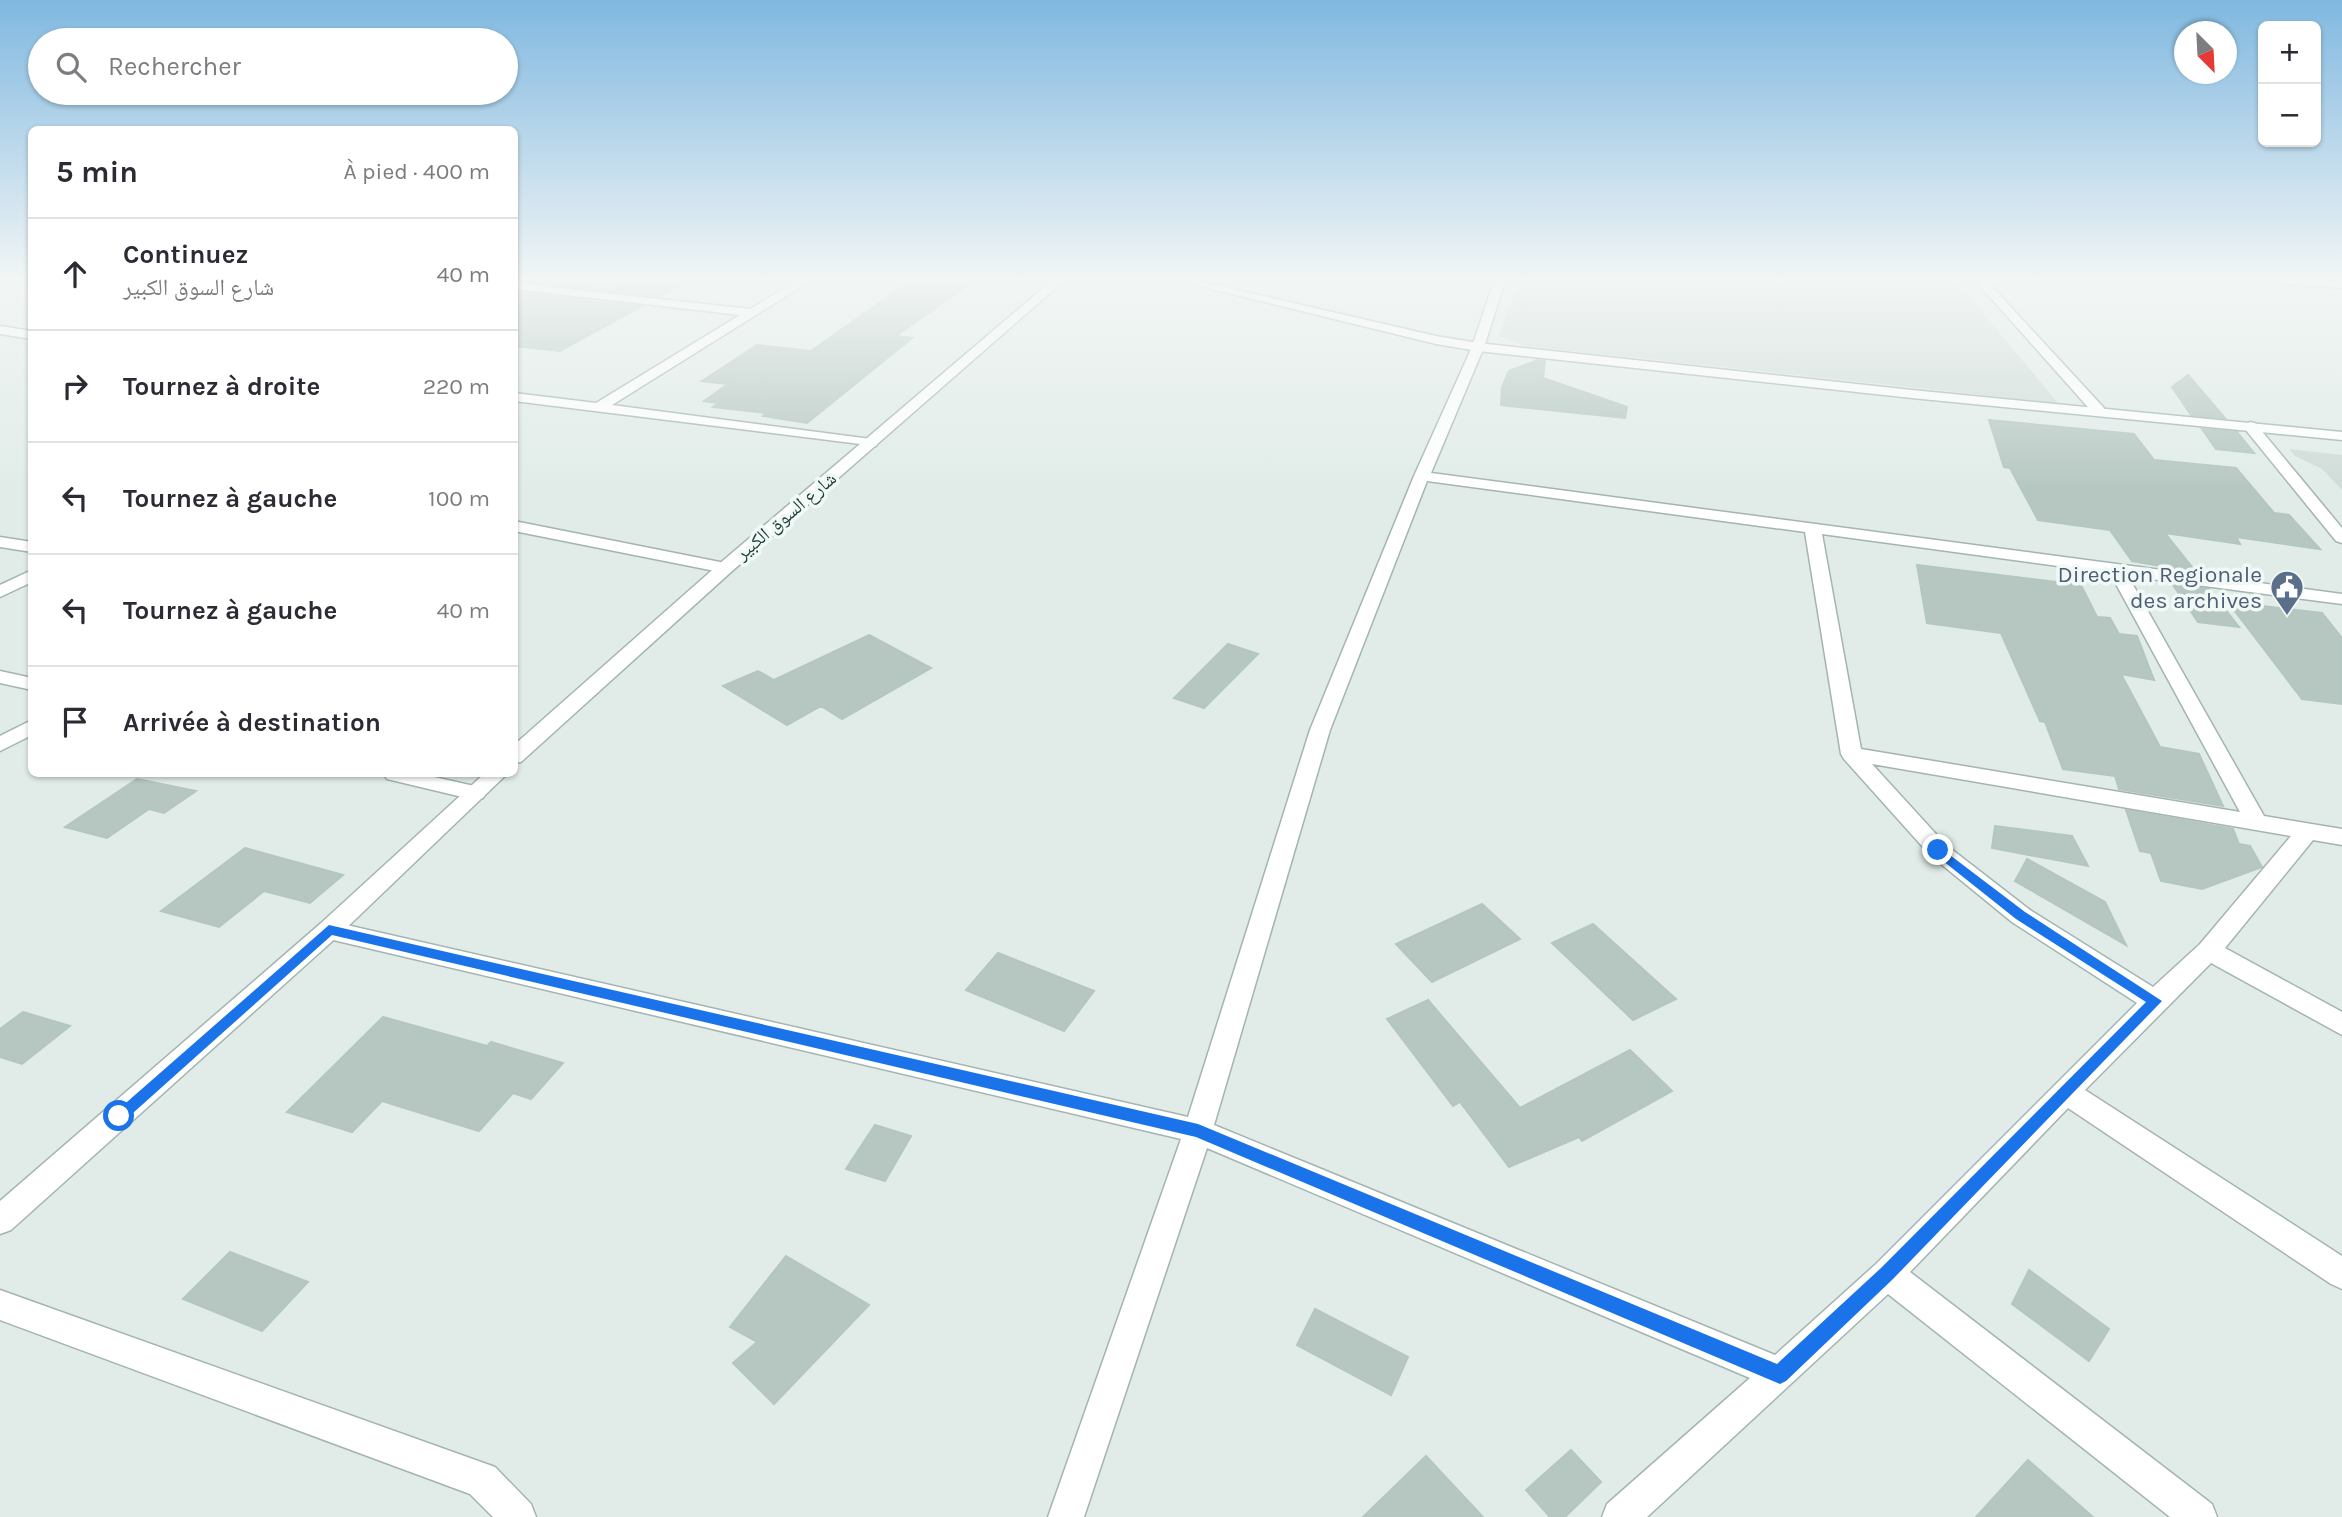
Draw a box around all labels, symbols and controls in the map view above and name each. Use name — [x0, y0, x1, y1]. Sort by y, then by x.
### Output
north arrow — [2174, 21, 2237, 84]
map controls — [2258, 21, 2321, 147]
button: + — [2258, 21, 2321, 84]
search box — [28, 28, 518, 105]
icon: search — [52, 48, 90, 86]
text: Rechercher — [108, 51, 241, 82]
button: − — [2258, 84, 2321, 147]
text: 5 min — [56, 154, 138, 190]
text: À pied · 400 m — [343, 158, 490, 185]
text: Continuez — [123, 239, 248, 270]
icon: ahead — [56, 255, 94, 293]
text: 40 m — [437, 261, 490, 288]
text: شارع السوق الكبير — [123, 274, 274, 301]
icon: right — [56, 367, 94, 405]
text: Tournez à droite — [123, 371, 320, 402]
text: 220 m — [423, 373, 490, 400]
street label: شارع السوق الكبير — [730, 467, 841, 565]
icon: left — [56, 479, 94, 517]
text: Tournez à gauche — [123, 483, 337, 514]
text: 100 m — [428, 485, 490, 512]
place label: Direction Regionale des archives — [2057, 561, 2262, 614]
public building icon: Direction Regionale des archives — [2268, 568, 2306, 617]
icon: left — [56, 591, 94, 629]
text: Tournez à gauche — [123, 595, 337, 626]
text: 40 m — [437, 597, 490, 624]
icon: arrive — [56, 703, 94, 741]
text: Arrivée à destination — [123, 707, 381, 738]
route end — [1922, 834, 1953, 865]
route start — [103, 1100, 134, 1131]

